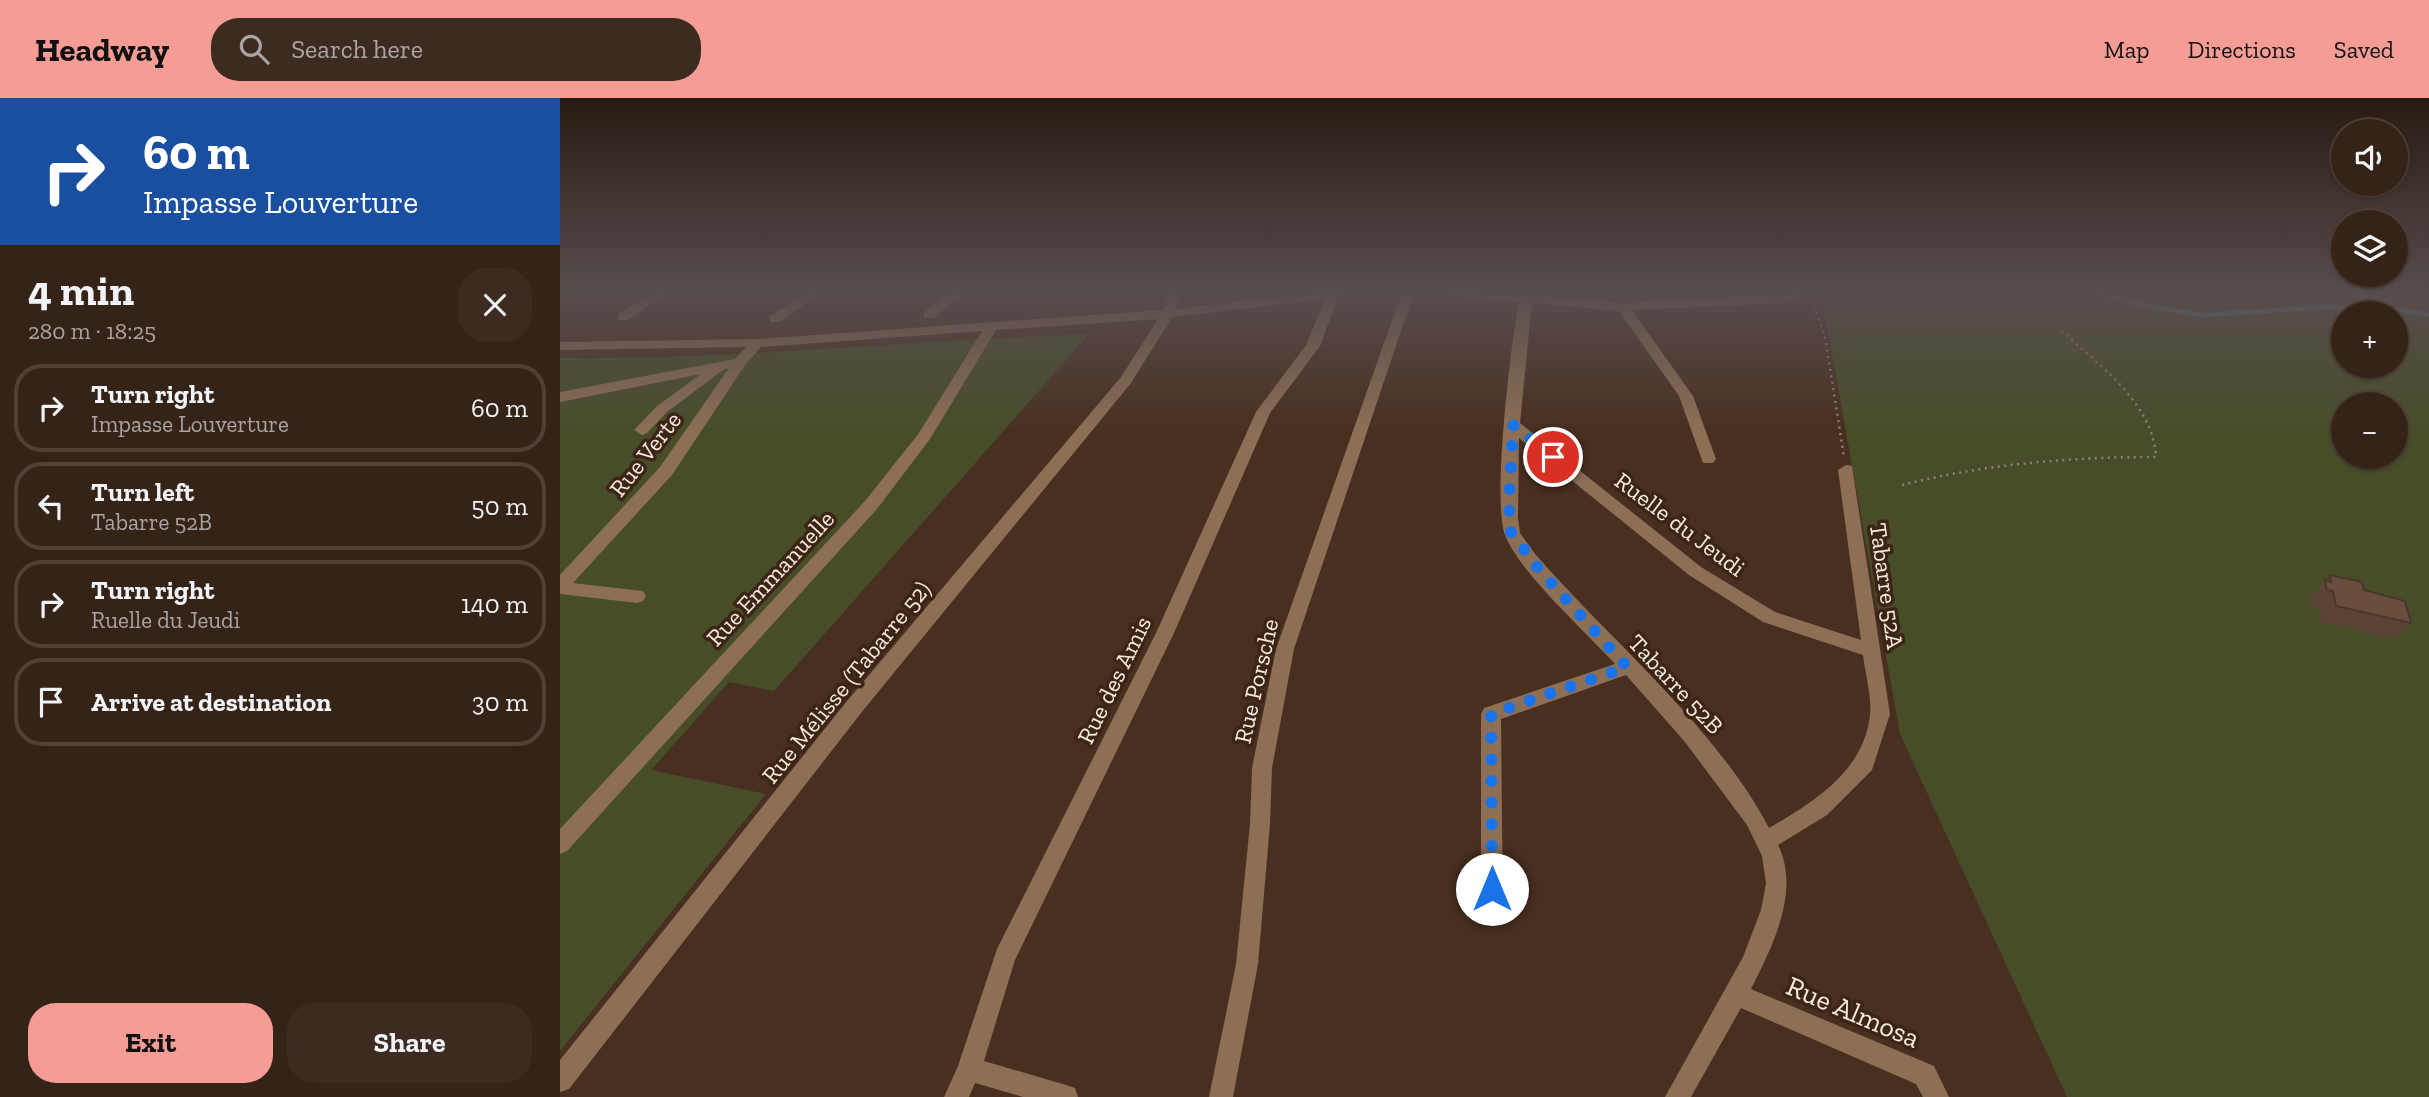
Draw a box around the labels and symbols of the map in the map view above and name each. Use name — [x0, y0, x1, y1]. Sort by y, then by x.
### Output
street label: Rue Verte — [603, 406, 687, 502]
pin — [1523, 427, 1583, 487]
street label: Ruelle du Jeudi — [1609, 466, 1751, 583]
street label: Rue Emmanuelle — [700, 504, 840, 652]
street label: Tabarre 52A — [1864, 521, 1910, 651]
street label: Rue Mélisse (Tabarre 52) — [755, 575, 937, 789]
street label: Rue des Amis — [1071, 612, 1157, 748]
street label: Rue Porsche — [1228, 616, 1284, 746]
street label: Tabarre 52B — [1622, 628, 1730, 740]
position arrow — [1455, 852, 1529, 926]
street label: Rue Almosa — [1781, 969, 1925, 1055]

